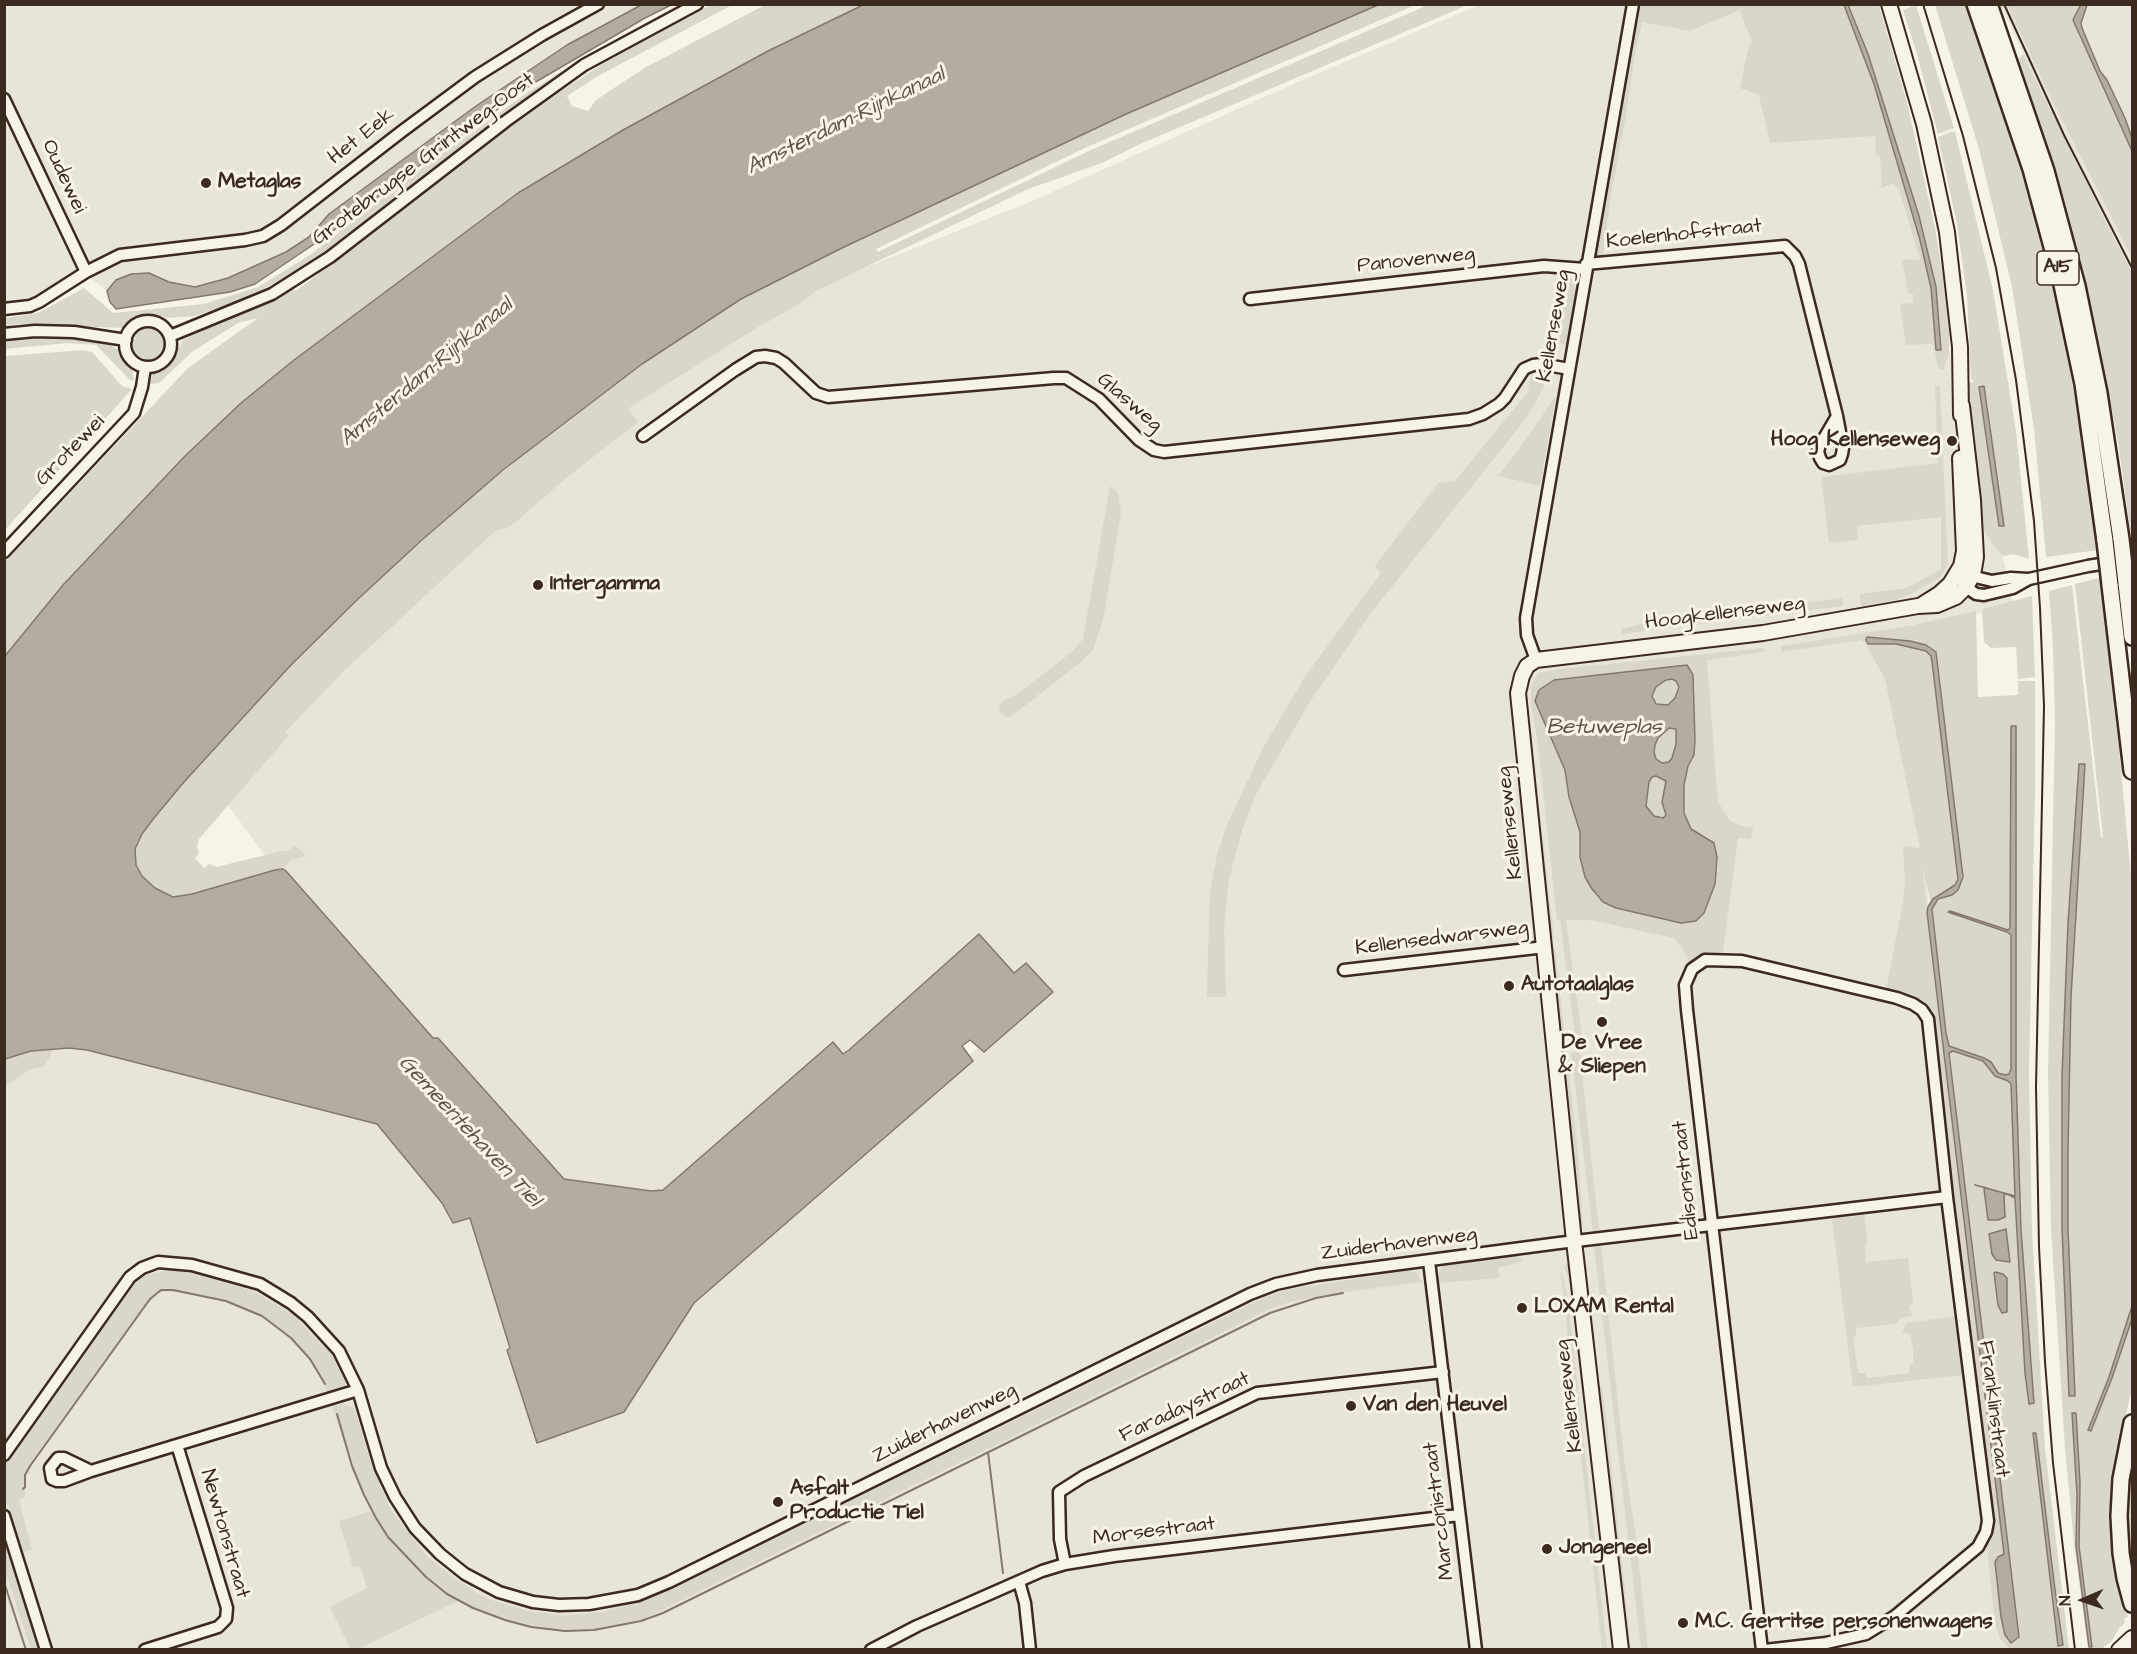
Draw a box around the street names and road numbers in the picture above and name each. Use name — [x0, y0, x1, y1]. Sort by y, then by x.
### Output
street label: Grotebrugse Grintweg-Oost — [308, 68, 540, 252]
street label: Het Eek — [324, 103, 400, 171]
street label: Oudewei — [35, 136, 91, 218]
street label: Koelenhofstraat — [1605, 214, 1763, 256]
street label: Panovenweg — [1356, 242, 1476, 280]
road number: A15 — [2037, 251, 2079, 285]
street label: Kellenseweg — [1533, 268, 1577, 384]
street label: Glasweg — [1091, 368, 1167, 438]
street label: Grotewei — [31, 410, 111, 492]
street label: Hoogkellenseweg — [1644, 592, 1806, 636]
street label: Kellenseweg — [1493, 765, 1529, 881]
street label: Kellensedwarsweg — [1354, 916, 1530, 962]
street label: Edisonstraat — [1668, 1119, 1706, 1241]
street label: Zuiderhavenweg — [1320, 1223, 1478, 1267]
street label: Kellenseweg — [1551, 1338, 1589, 1454]
street label: Franklinstraat — [1972, 1339, 2014, 1479]
street label: Faradaystraat — [1116, 1367, 1254, 1449]
street label: Zuiderhavenweg — [869, 1378, 1021, 1470]
street label: Marconistraat — [1419, 1441, 1461, 1581]
street label: Newtonstraat — [194, 1467, 254, 1601]
street label: Morsestraat — [1091, 1512, 1217, 1552]

